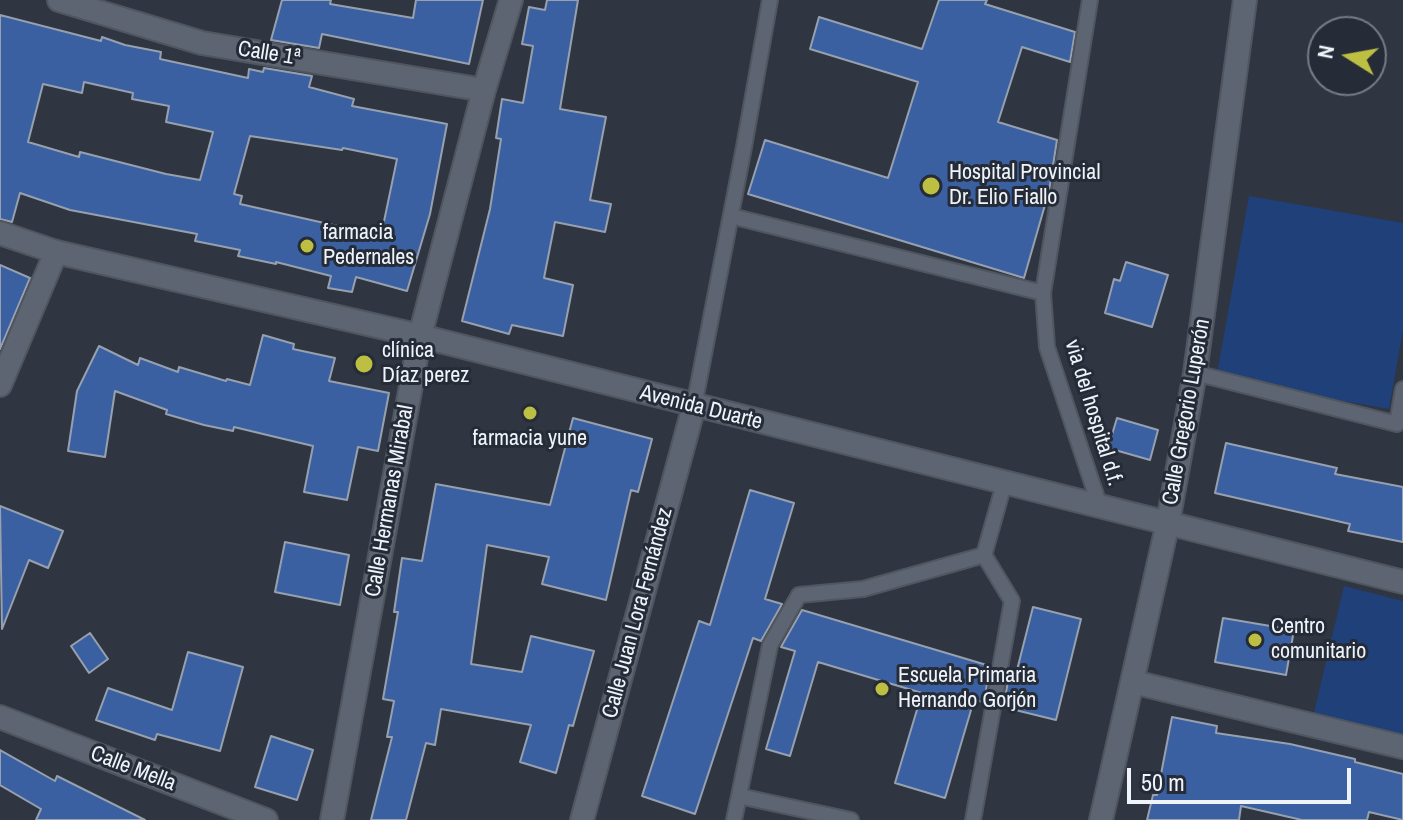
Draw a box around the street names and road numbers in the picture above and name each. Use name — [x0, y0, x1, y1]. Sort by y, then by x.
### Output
street label: Calle 1ª — [236, 36, 302, 72]
street label: Calle Gregorio Luperón — [1158, 317, 1216, 507]
street label: via del hospital d.f. — [1058, 337, 1128, 489]
street label: Avenida Duarte — [637, 380, 765, 436]
street label: Calle Hermanas Mirabal — [360, 403, 420, 599]
street label: Calle Juan Lora Fernández — [597, 505, 679, 721]
street label: Calle Mella — [87, 741, 179, 797]

